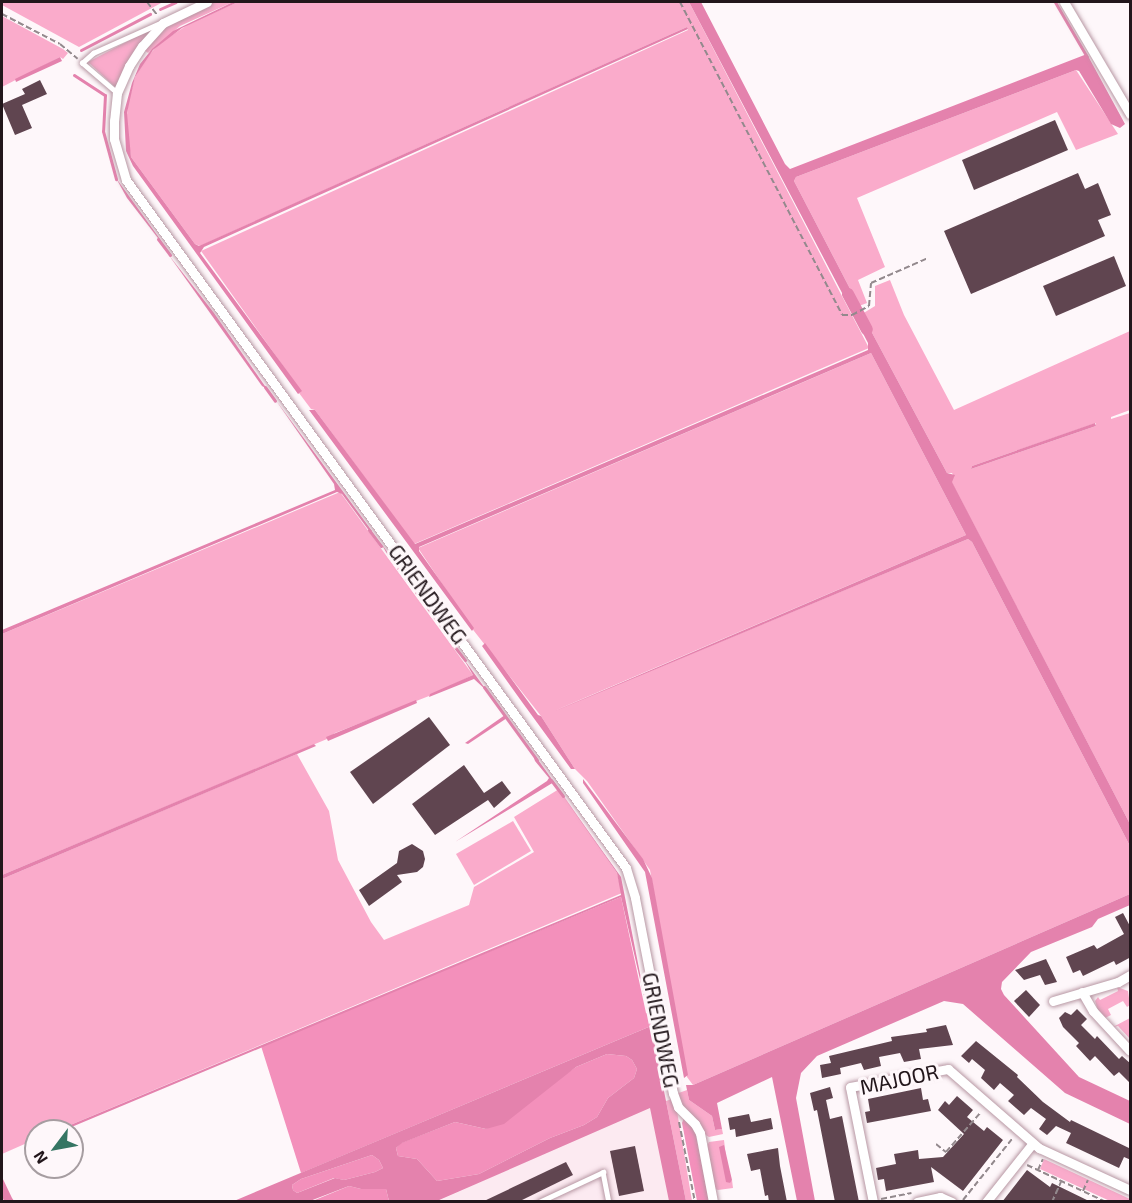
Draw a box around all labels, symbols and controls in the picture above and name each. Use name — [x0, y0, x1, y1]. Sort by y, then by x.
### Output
street label: GRIENDWEG — [383, 539, 473, 649]
street label: GRIENDWEG — [637, 970, 685, 1090]
street label: MAJOOR — [857, 1058, 941, 1100]
north arrow — [24, 1119, 84, 1179]
text: N — [29, 1148, 51, 1168]

